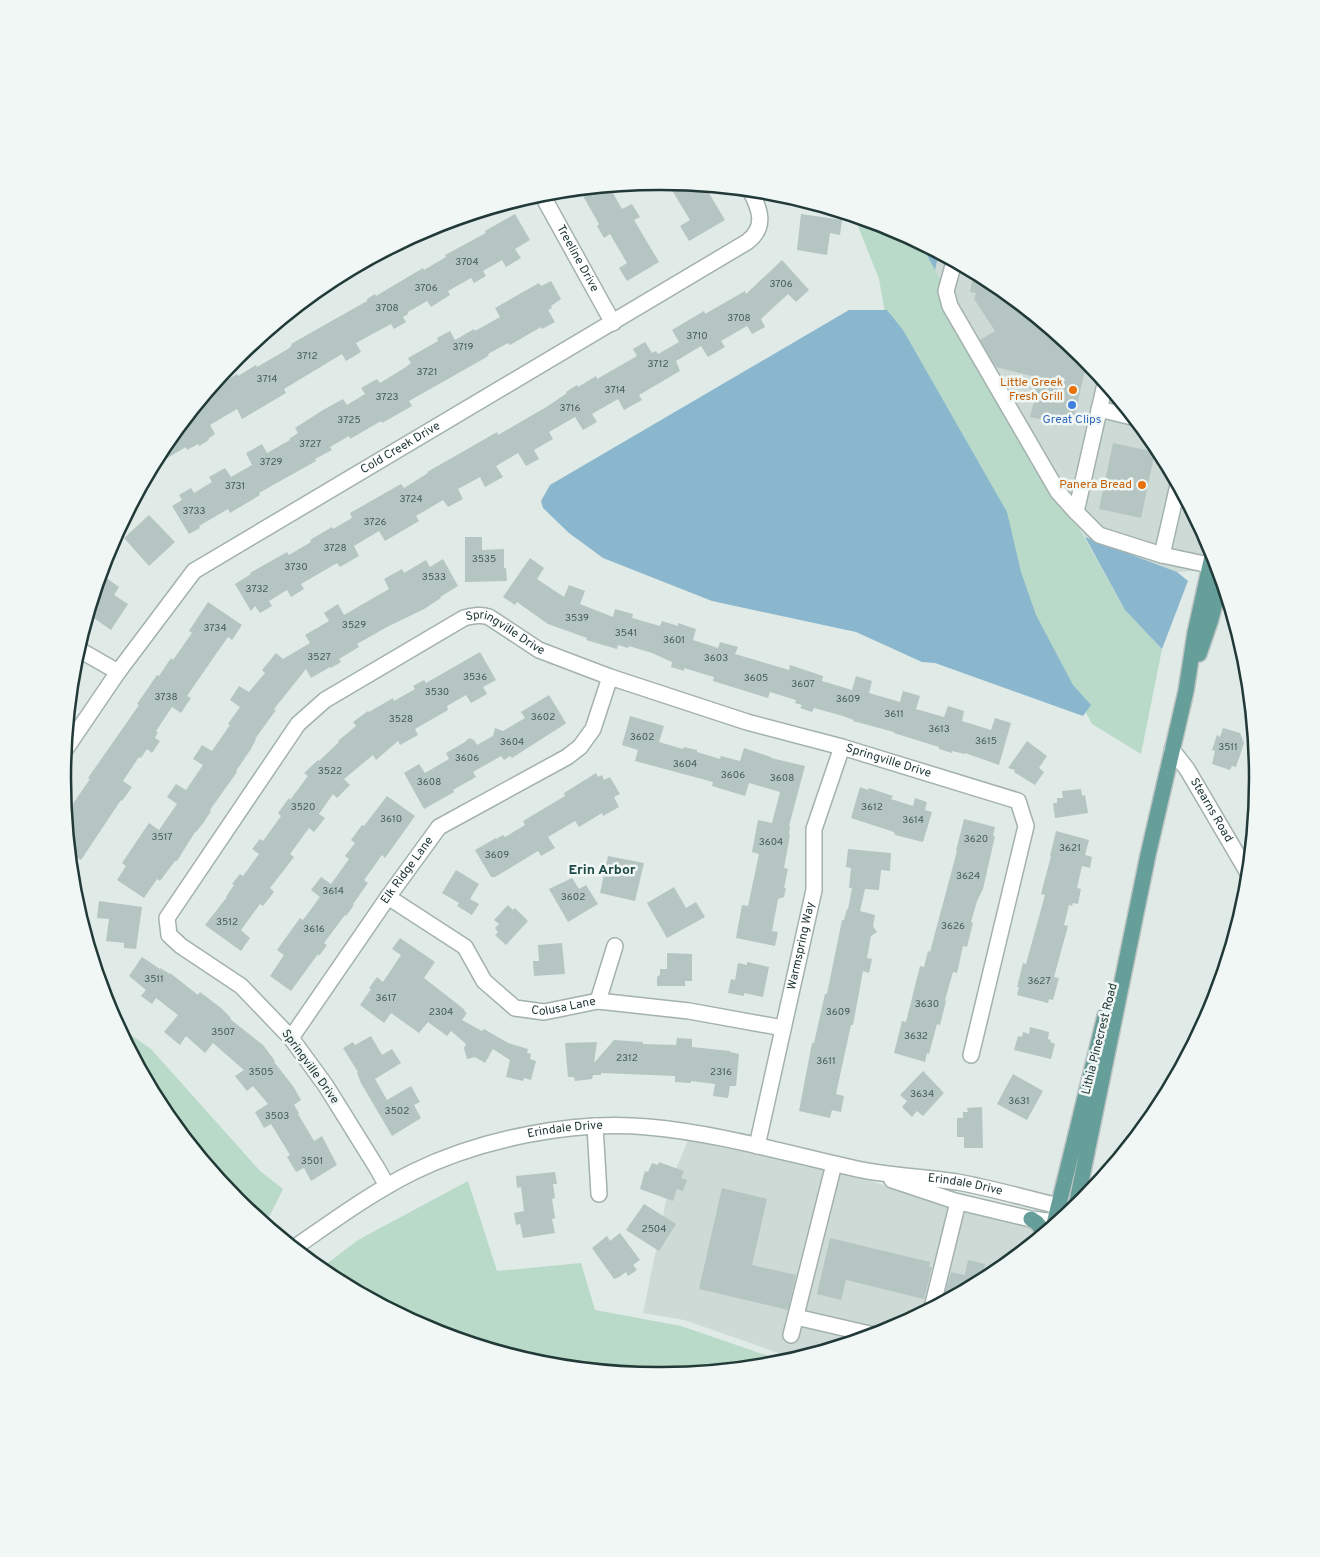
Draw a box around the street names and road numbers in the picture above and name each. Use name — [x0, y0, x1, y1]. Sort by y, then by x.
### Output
street label: Treeline Drive — [552, 222, 602, 295]
street label: Cold Creek Drive — [358, 418, 443, 478]
street label: Springville Drive — [464, 607, 547, 659]
street label: Springville Drive — [844, 741, 933, 782]
street label: Stearns Road — [1186, 775, 1236, 845]
street label: Elk Ridge Lane — [377, 833, 437, 907]
street label: Warmspring Way — [784, 900, 819, 991]
street label: Lithia Pinecrest Road — [1078, 981, 1122, 1097]
street label: Colusa Lane — [530, 994, 597, 1020]
street label: Springville Drive — [277, 1026, 343, 1108]
street label: Erindale Drive — [526, 1118, 603, 1142]
street label: Erindale Drive — [927, 1170, 1004, 1200]

